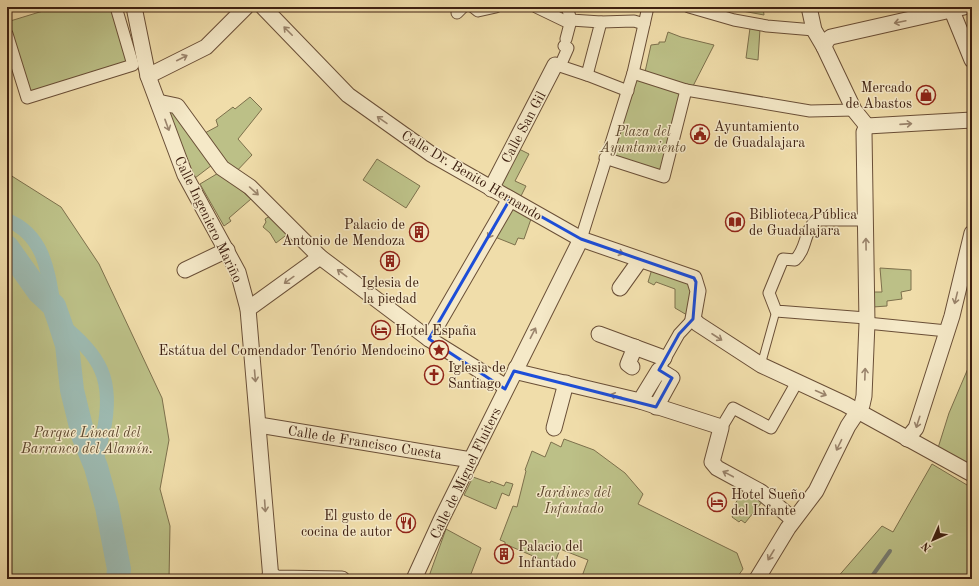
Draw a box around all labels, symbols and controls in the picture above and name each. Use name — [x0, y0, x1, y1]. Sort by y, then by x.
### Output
one-way arrow — [894, 18, 907, 26]
one-way arrow — [283, 26, 293, 36]
one-way arrow — [176, 54, 188, 61]
place label: Mercado de Abastos — [846, 81, 912, 111]
shop icon: Mercado de Abastos — [915, 84, 937, 106]
street label: Calle San Gil — [499, 89, 549, 166]
one-way arrow — [377, 116, 388, 124]
one-way arrow — [163, 119, 171, 131]
place label: Ayuntamiento de Guadalajara — [714, 120, 805, 150]
one-way arrow — [899, 120, 912, 127]
public building icon: Ayuntamiento de Guadalajara — [689, 123, 711, 145]
park label: Plaza del Ayuntamiento — [599, 125, 686, 156]
street label: Calle Dr. Benito Hernando — [399, 128, 544, 223]
street label: Calle Ingeniero Mariño — [171, 154, 245, 285]
one-way arrow — [248, 186, 259, 195]
place label: Biblioteca Pública de Guadalajara — [749, 208, 857, 238]
library icon: Biblioteca Pública de Guadalajara — [724, 211, 746, 233]
place label: Palacio de Antonio de Mendoza — [282, 218, 405, 248]
building icon: Palacio de Antonio de Mendoza — [408, 221, 430, 243]
one-way arrow — [486, 227, 494, 239]
one-way arrow — [862, 238, 870, 251]
one-way arrow — [611, 248, 623, 256]
building icon: Iglesia de la piedad — [379, 250, 401, 272]
one-way arrow — [337, 269, 348, 278]
one-way arrow — [283, 276, 294, 284]
place label: Iglesia de la piedad — [361, 276, 419, 306]
one-way arrow — [952, 292, 960, 305]
hotel icon: Hotel España — [370, 319, 392, 341]
place label: Hotel España — [395, 324, 476, 338]
one-way arrow — [530, 328, 538, 340]
one-way arrow — [711, 333, 723, 341]
place icon: Estátua del Comendador Tenório Mendocino — [428, 339, 450, 361]
place label: Estátua del Comendador Tenório Mendocino — [158, 344, 425, 358]
place label: Iglesia de Santiago — [448, 361, 506, 391]
church icon: Iglesia de Santiago — [423, 364, 445, 386]
one-way arrow — [861, 368, 869, 381]
one-way arrow — [251, 370, 258, 383]
one-way arrow — [815, 390, 827, 397]
one-way arrow — [609, 392, 622, 399]
street label: Calle de Miguel Fluiters — [428, 406, 504, 541]
one-way arrow — [913, 416, 921, 428]
street label: Calle de Francisco Cuesta — [287, 424, 443, 462]
park label: Parque Lineal del Barranco del Alamín. — [20, 426, 153, 456]
one-way arrow — [834, 439, 842, 451]
one-way arrow — [722, 470, 734, 478]
park label: Jardines del Infantado — [537, 486, 611, 517]
place label: Hotel Sueño del Infante — [731, 488, 805, 518]
hotel icon: Hotel Sueño del Infante — [706, 491, 728, 513]
one-way arrow — [262, 499, 269, 512]
place label: El gusto de cocina de autor — [301, 509, 392, 539]
restaurant icon: El gusto de cocina de autor — [395, 512, 417, 534]
north arrow — [913, 520, 953, 560]
text: N — [920, 539, 934, 553]
place label: Palacio del Infantado — [518, 540, 583, 570]
building icon: Palacio del Infantado — [493, 543, 515, 565]
one-way arrow — [767, 549, 775, 560]

